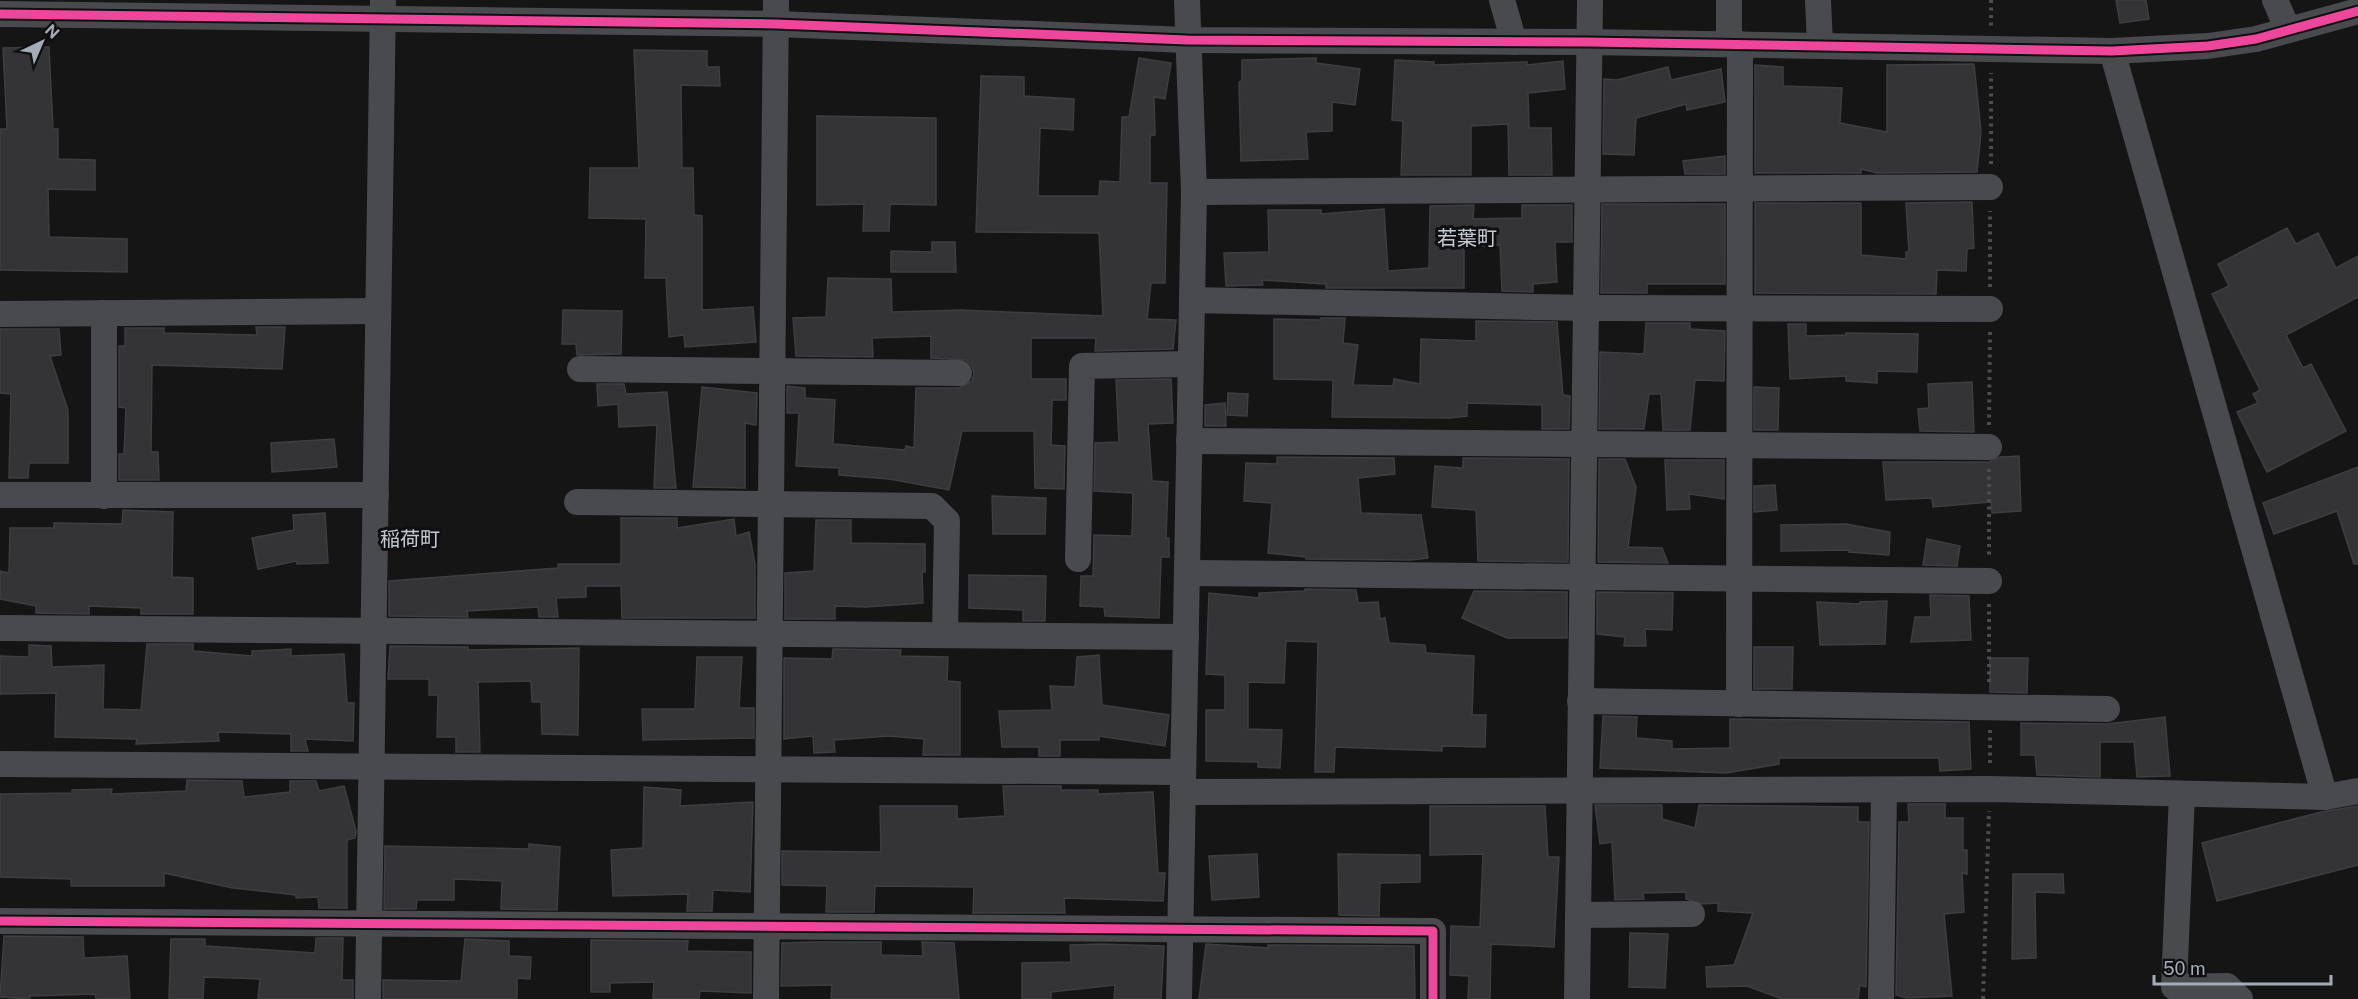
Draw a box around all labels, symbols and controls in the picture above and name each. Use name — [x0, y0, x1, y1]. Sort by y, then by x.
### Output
north arrow — [12, 12, 72, 72]
text: N — [41, 20, 63, 43]
district label: 若葉町 — [1437, 226, 1497, 250]
district label: 稲荷町 — [380, 527, 440, 551]
scale bar — [2154, 948, 2331, 986]
text: 50 m — [2163, 958, 2206, 979]

